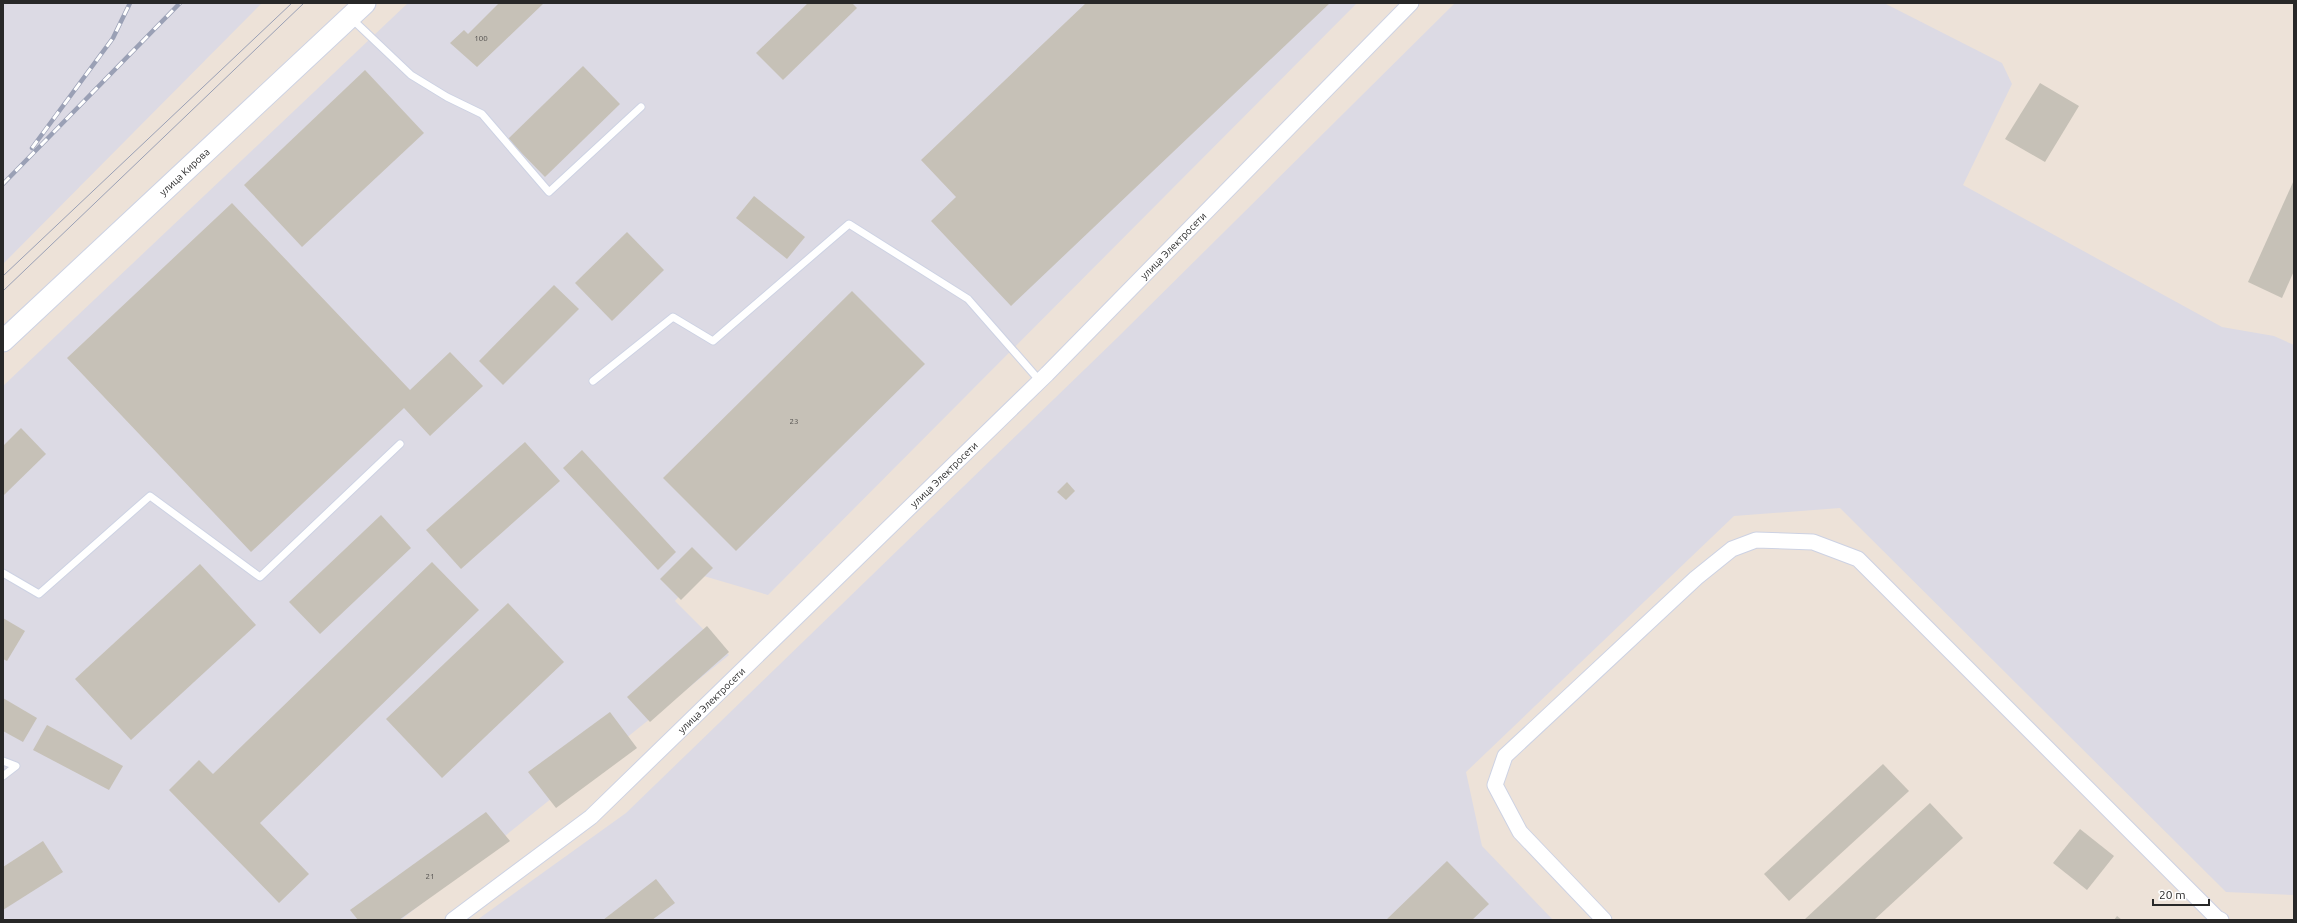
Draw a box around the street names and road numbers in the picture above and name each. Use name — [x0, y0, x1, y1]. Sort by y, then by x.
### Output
street label: улица Кирова — [157, 146, 211, 198]
street label: улица Электросети — [1138, 210, 1208, 281]
street label: улица Электросети — [908, 439, 980, 509]
street label: улица Электросети — [676, 665, 747, 735]

